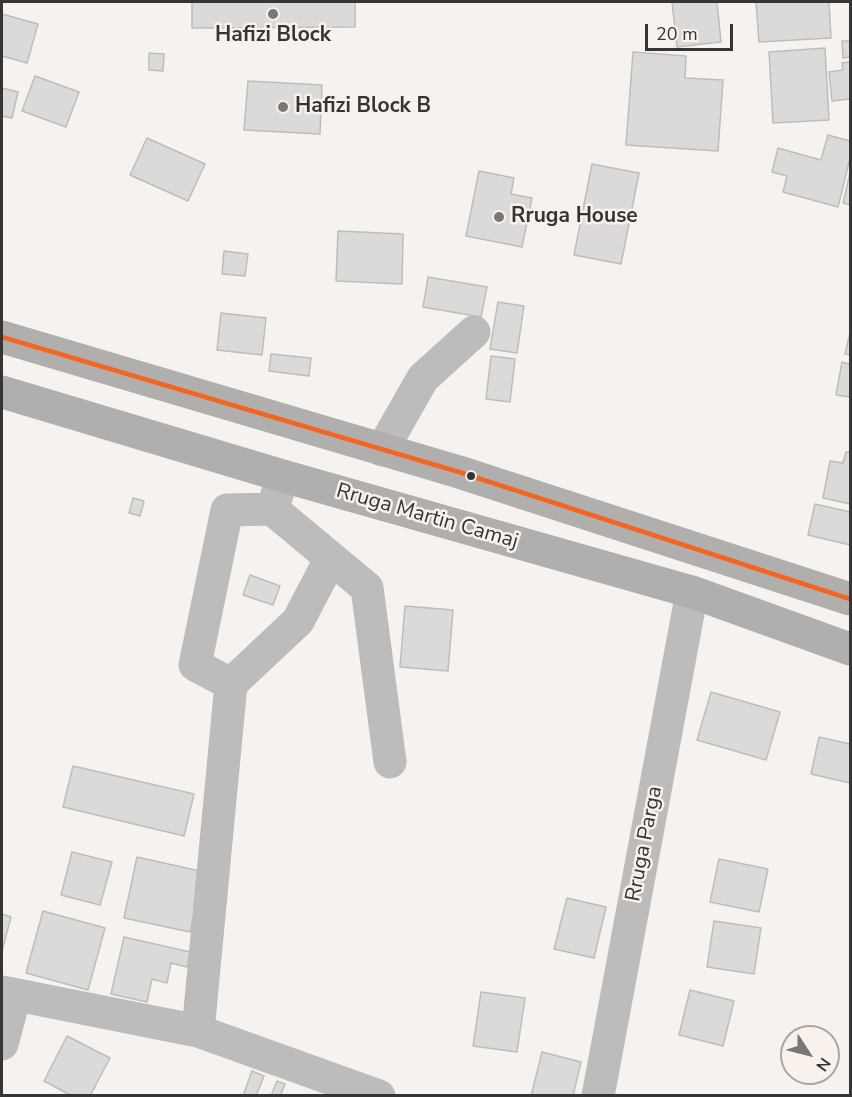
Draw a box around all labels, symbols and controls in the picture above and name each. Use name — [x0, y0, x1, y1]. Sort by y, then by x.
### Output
marker: Hafizi Block — [266, 7, 280, 21]
scale bar — [648, 12, 736, 50]
text: 20 m — [656, 22, 698, 46]
place label: Hafizi Block — [215, 23, 331, 49]
place label: Hafizi Block B — [295, 94, 431, 120]
marker: Hafizi Block B — [276, 100, 290, 114]
place label: Rruga House — [511, 204, 638, 230]
marker: Rruga House — [492, 210, 506, 224]
unlabelled marker — [465, 470, 477, 482]
street label: Rruga Martin Camaj — [333, 479, 521, 555]
street label: Rruga Parga — [621, 784, 669, 904]
north arrow — [780, 1025, 840, 1085]
text: N — [811, 1053, 835, 1076]

